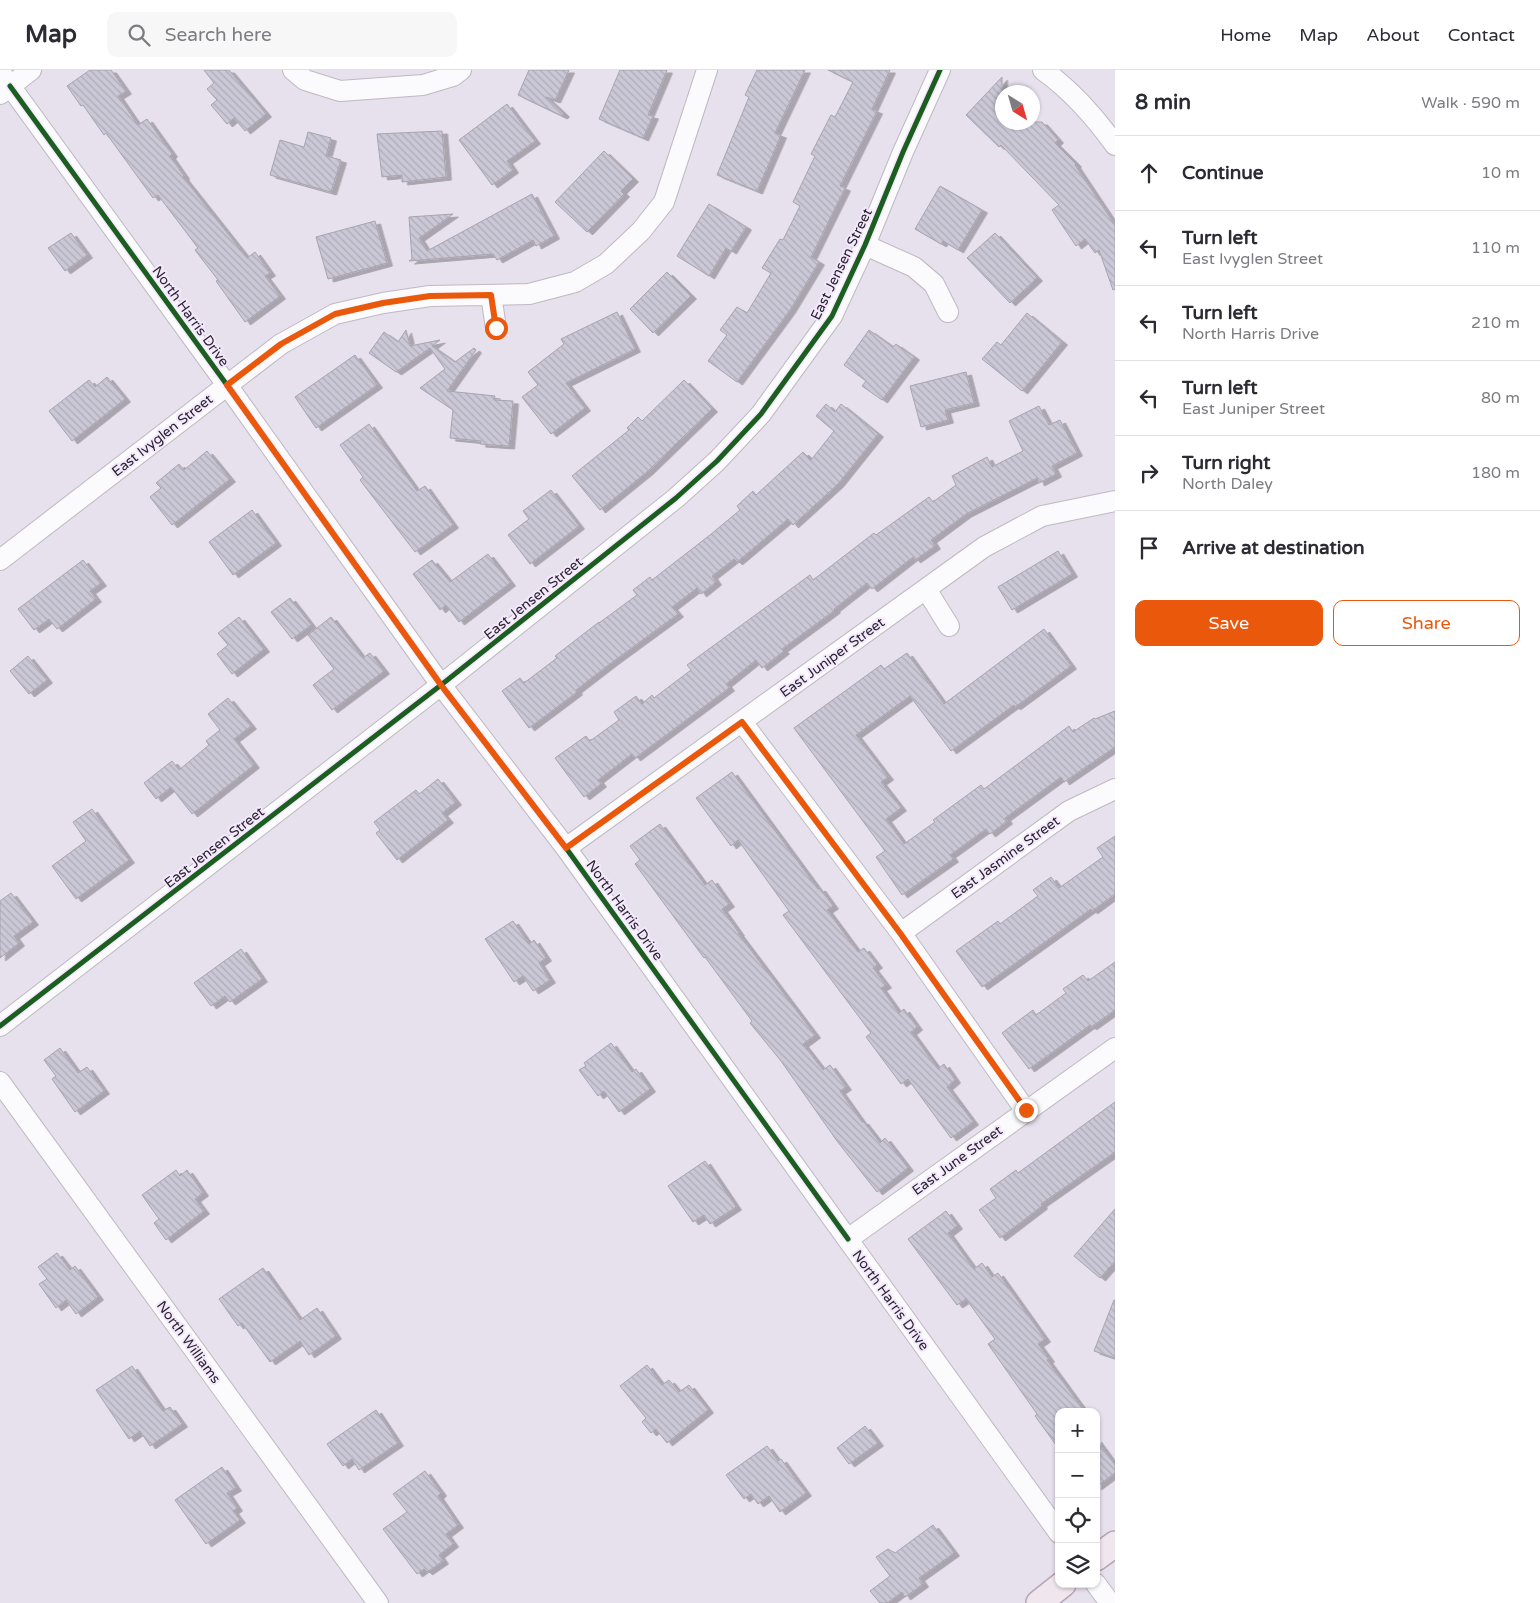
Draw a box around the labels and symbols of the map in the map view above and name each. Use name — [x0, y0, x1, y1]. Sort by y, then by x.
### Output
north arrow — [995, 85, 1040, 130]
street label: East Jensen Street — [807, 205, 876, 323]
street label: North Harris Drive — [148, 263, 233, 370]
route start — [485, 317, 508, 340]
street label: East Ivyglen Street — [108, 390, 217, 480]
street label: East Jensen Street — [480, 553, 587, 643]
street label: East Juniper Street — [777, 613, 888, 701]
street label: East Jensen Street — [161, 803, 268, 892]
street label: East Jasmine Street — [948, 812, 1063, 902]
street label: North Harris Drive — [582, 857, 667, 964]
route end — [1015, 1099, 1038, 1122]
street label: East June Street — [909, 1122, 1006, 1199]
street label: North Harris Drive — [848, 1247, 933, 1354]
street label: North Williams — [153, 1298, 224, 1387]

